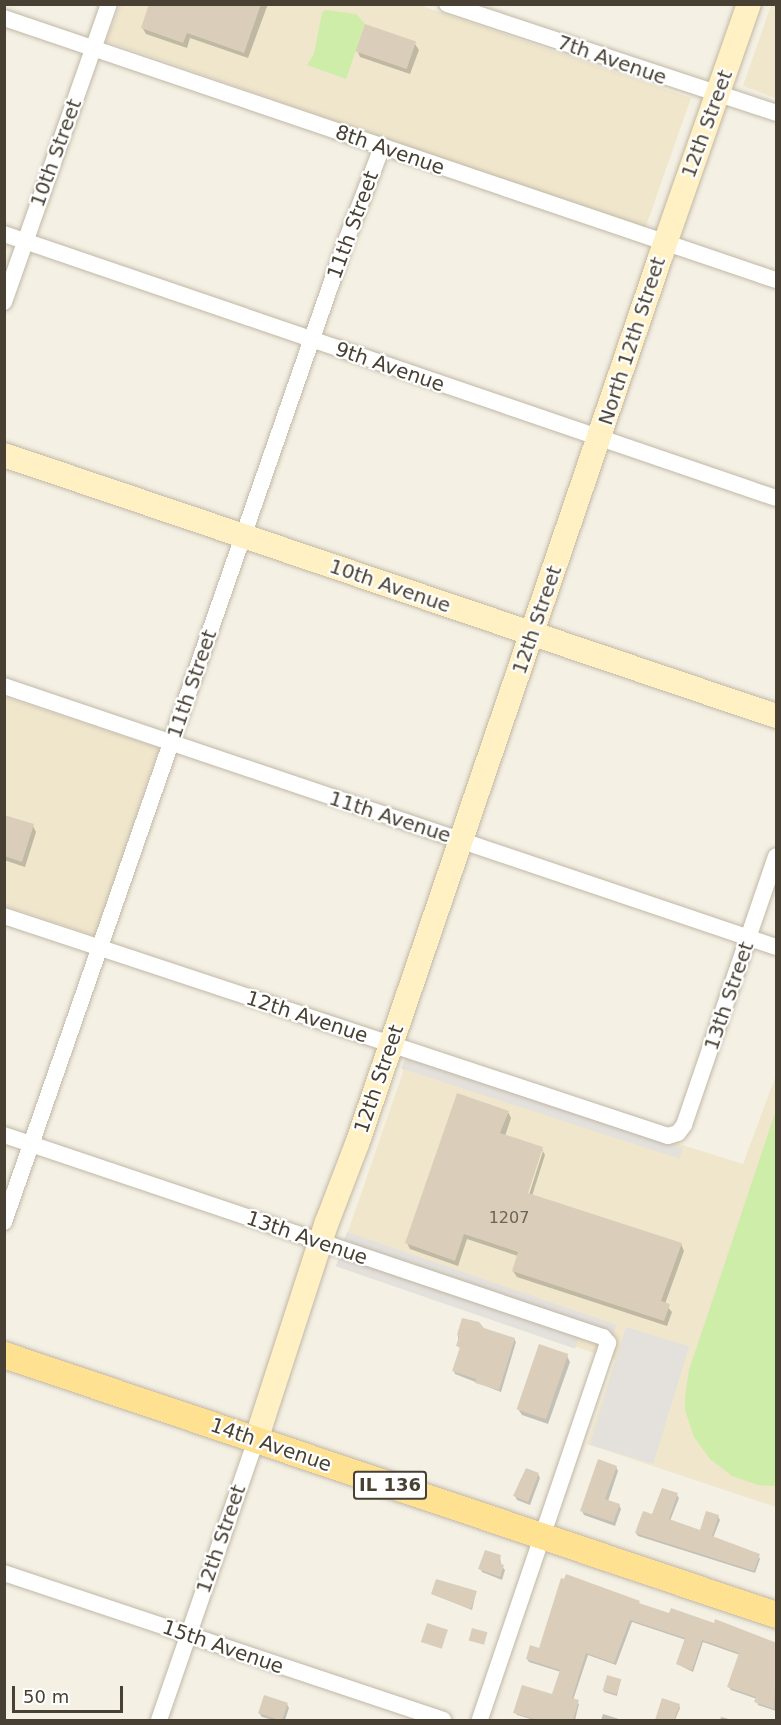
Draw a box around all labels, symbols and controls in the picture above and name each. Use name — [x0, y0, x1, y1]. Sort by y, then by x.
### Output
street label: 7th Avenue — [554, 30, 670, 90]
street label: 12th Street — [676, 67, 738, 181]
street label: 10th Street — [25, 96, 87, 210]
street label: 8th Avenue — [332, 120, 448, 180]
street label: 11th Street — [322, 168, 384, 282]
street label: North 12th Street — [593, 254, 671, 428]
street label: 9th Avenue — [332, 337, 448, 397]
street label: 10th Avenue — [326, 554, 454, 618]
street label: 12th Street — [507, 563, 567, 677]
street label: 11th Street — [162, 627, 222, 741]
street label: 11th Avenue — [326, 786, 454, 848]
street label: 13th Street — [699, 939, 759, 1053]
street label: 12th Avenue — [243, 986, 371, 1048]
street label: 12th Street — [349, 1022, 409, 1136]
street label: 13th Avenue — [243, 1206, 371, 1270]
house number: 1207 — [489, 1208, 529, 1228]
street label: 14th Avenue — [207, 1413, 335, 1477]
road number: IL 136 — [352, 1470, 428, 1500]
street label: 12th Street — [191, 1482, 251, 1596]
street label: 15th Avenue — [159, 1615, 287, 1679]
scale bar — [15, 1674, 126, 1712]
text: 50 m — [23, 1686, 69, 1707]

